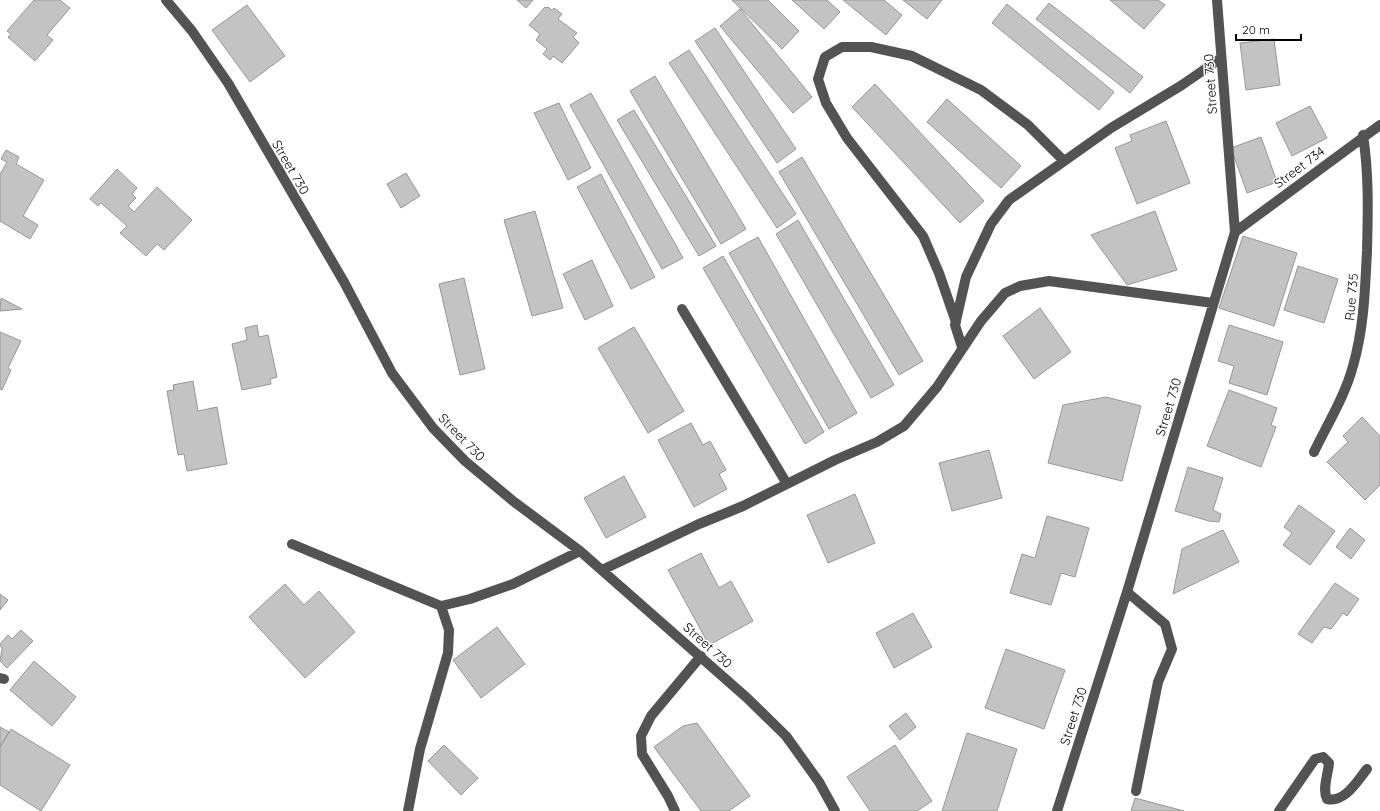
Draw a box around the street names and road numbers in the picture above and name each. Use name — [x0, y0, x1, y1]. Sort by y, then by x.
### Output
street label: Street 730 — [1200, 53, 1220, 115]
street label: Street 730 — [269, 137, 313, 197]
street label: Street 734 — [1270, 143, 1328, 191]
street label: Rue 735 — [1341, 273, 1361, 321]
street label: Street 730 — [1152, 376, 1185, 438]
street label: Street 730 — [435, 410, 489, 464]
street label: Street 730 — [680, 619, 736, 671]
street label: Street 730 — [1056, 685, 1090, 747]

